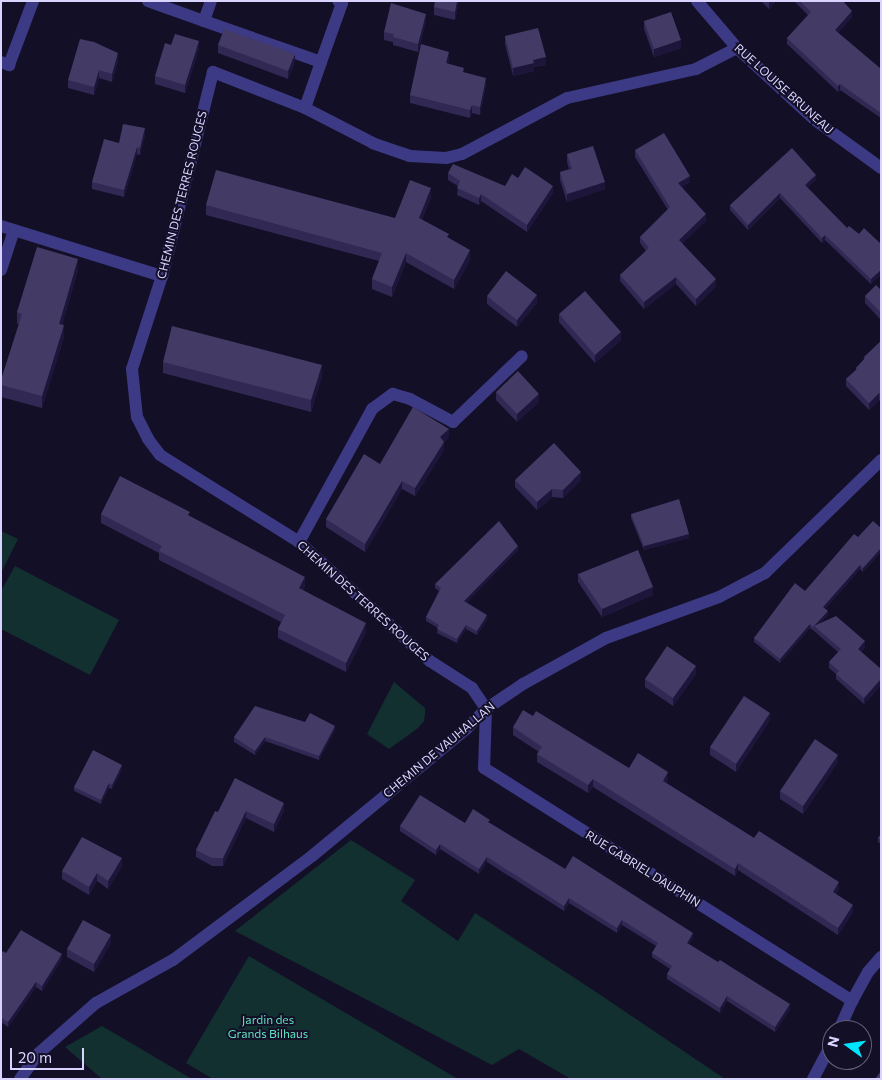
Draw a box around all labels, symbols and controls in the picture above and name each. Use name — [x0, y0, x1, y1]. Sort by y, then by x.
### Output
street label: RUE LOUISE BRUNEAU — [732, 41, 836, 137]
street label: CHEMIN DES TERRES ROUGES — [154, 110, 210, 280]
street label: CHEMIN DES TERRES ROUGES — [294, 538, 432, 664]
street label: CHEMIN DE VAUHALLAN — [380, 699, 498, 801]
street label: RUE GABRIEL DAUPHIN — [583, 828, 703, 910]
park label: Jardin des Grands Bilhaus — [228, 1013, 308, 1041]
north arrow — [822, 1020, 872, 1070]
text: N — [823, 1034, 842, 1049]
scale bar — [12, 1038, 86, 1070]
text: 20 m — [18, 1048, 52, 1066]

